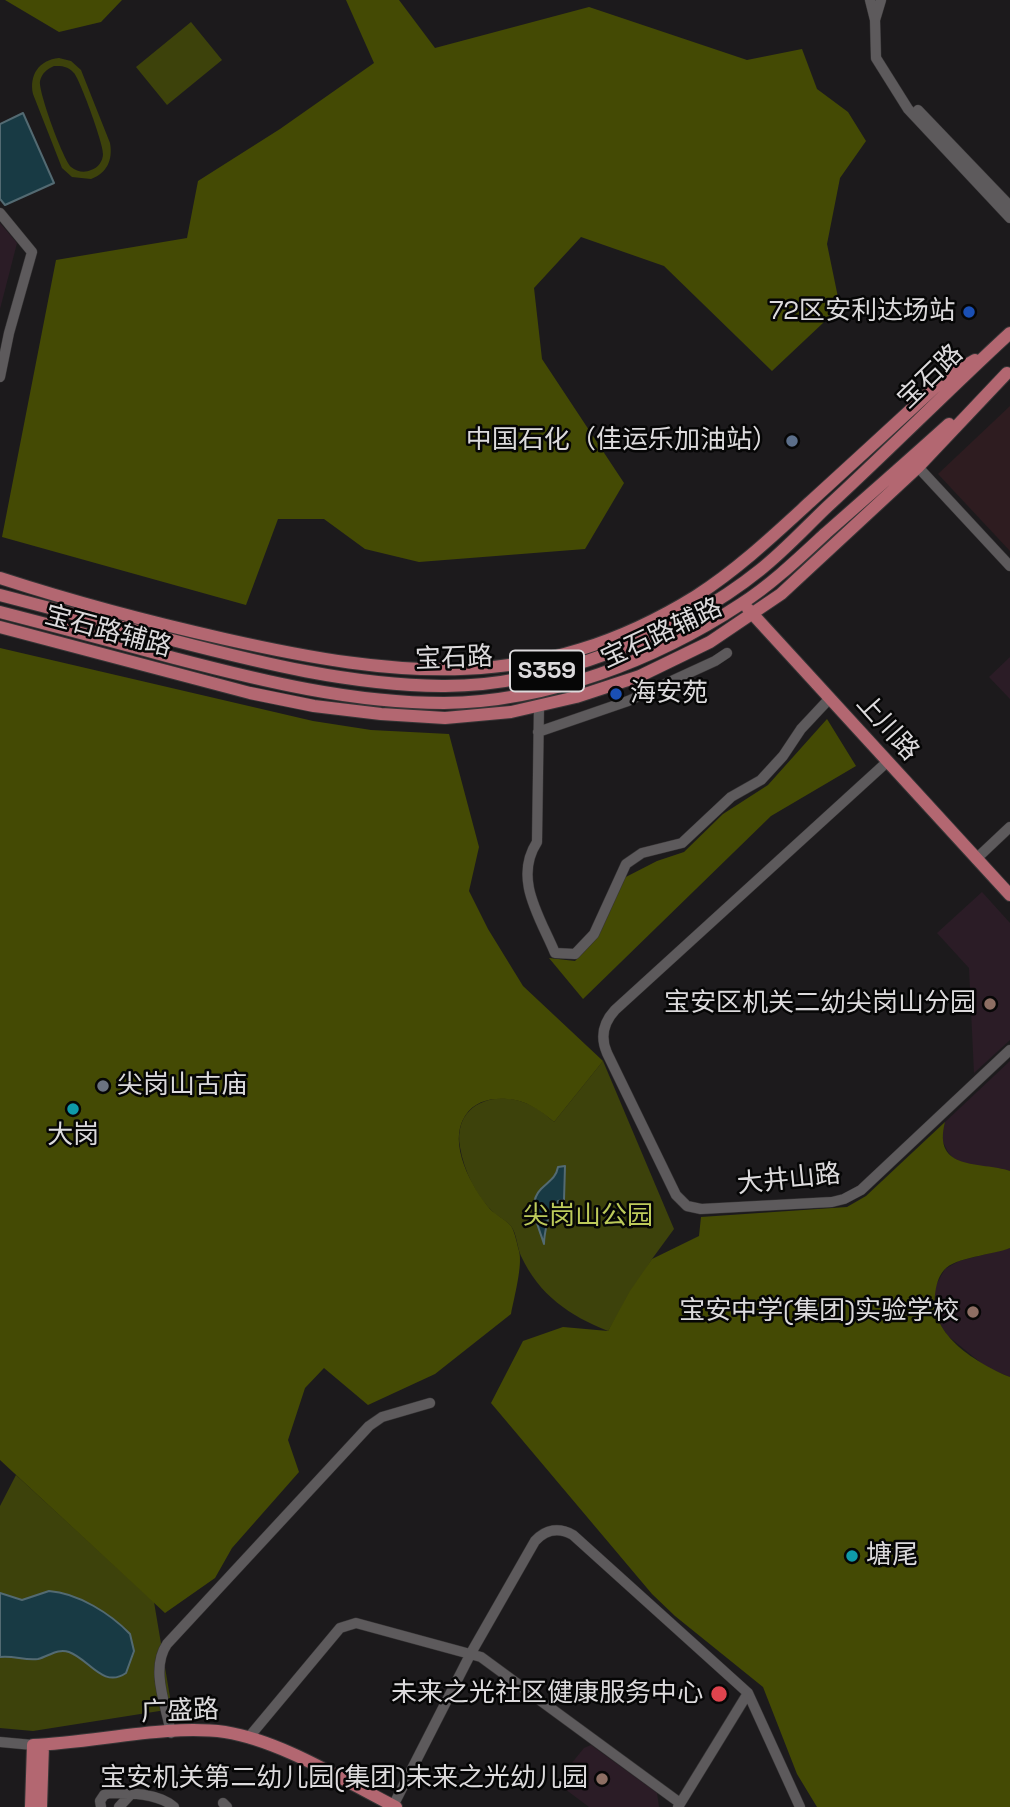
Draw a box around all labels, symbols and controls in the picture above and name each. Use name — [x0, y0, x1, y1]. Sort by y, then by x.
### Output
place label: 72区安利达场站 — [769, 296, 955, 328]
marker: 72区安利达场站 — [961, 304, 977, 320]
street label: 宝石路 — [892, 339, 970, 415]
place label: 中国石化（佳运乐加油站） — [466, 425, 778, 457]
marker: 中国石化（佳运乐加油站） — [784, 433, 800, 449]
street label: 宝石路辅路 — [596, 592, 728, 676]
street label: 宝石路辅路 — [41, 600, 175, 664]
street label: 宝石路 — [414, 642, 494, 676]
road number: S359 — [510, 650, 584, 692]
place label: 海安苑 — [630, 678, 708, 710]
marker: 海安苑 — [608, 686, 624, 702]
street label: 上川路 — [849, 689, 925, 767]
place label: 宝安区机关二幼尖岗山分园 — [664, 988, 976, 1020]
marker: 宝安区机关二幼尖岗山分园 — [982, 996, 998, 1012]
place label: 尖岗山古庙 — [117, 1070, 247, 1102]
marker: 尖岗山古庙 — [95, 1078, 111, 1094]
marker: 大岗 — [65, 1101, 81, 1117]
place label: 大岗 — [47, 1120, 99, 1152]
street label: 大井山路 — [736, 1159, 842, 1201]
park label: 尖岗山公园 — [523, 1201, 653, 1233]
place label: 宝安中学(集团)实验学校 — [679, 1296, 959, 1328]
marker: 宝安中学(集团)实验学校 — [965, 1304, 981, 1320]
place label: 塘尾 — [866, 1540, 918, 1572]
marker: 塘尾 — [844, 1548, 860, 1564]
place label: 未来之光社区健康服务中心 — [391, 1678, 703, 1710]
marker: 未来之光社区健康服务中心 — [709, 1684, 729, 1704]
street label: 广盛路 — [140, 1695, 220, 1729]
place label: 宝安机关第二幼儿园(集团)未来之光幼儿园 — [100, 1763, 588, 1795]
marker: 宝安机关第二幼儿园(集团)未来之光幼儿园 — [594, 1771, 610, 1787]

